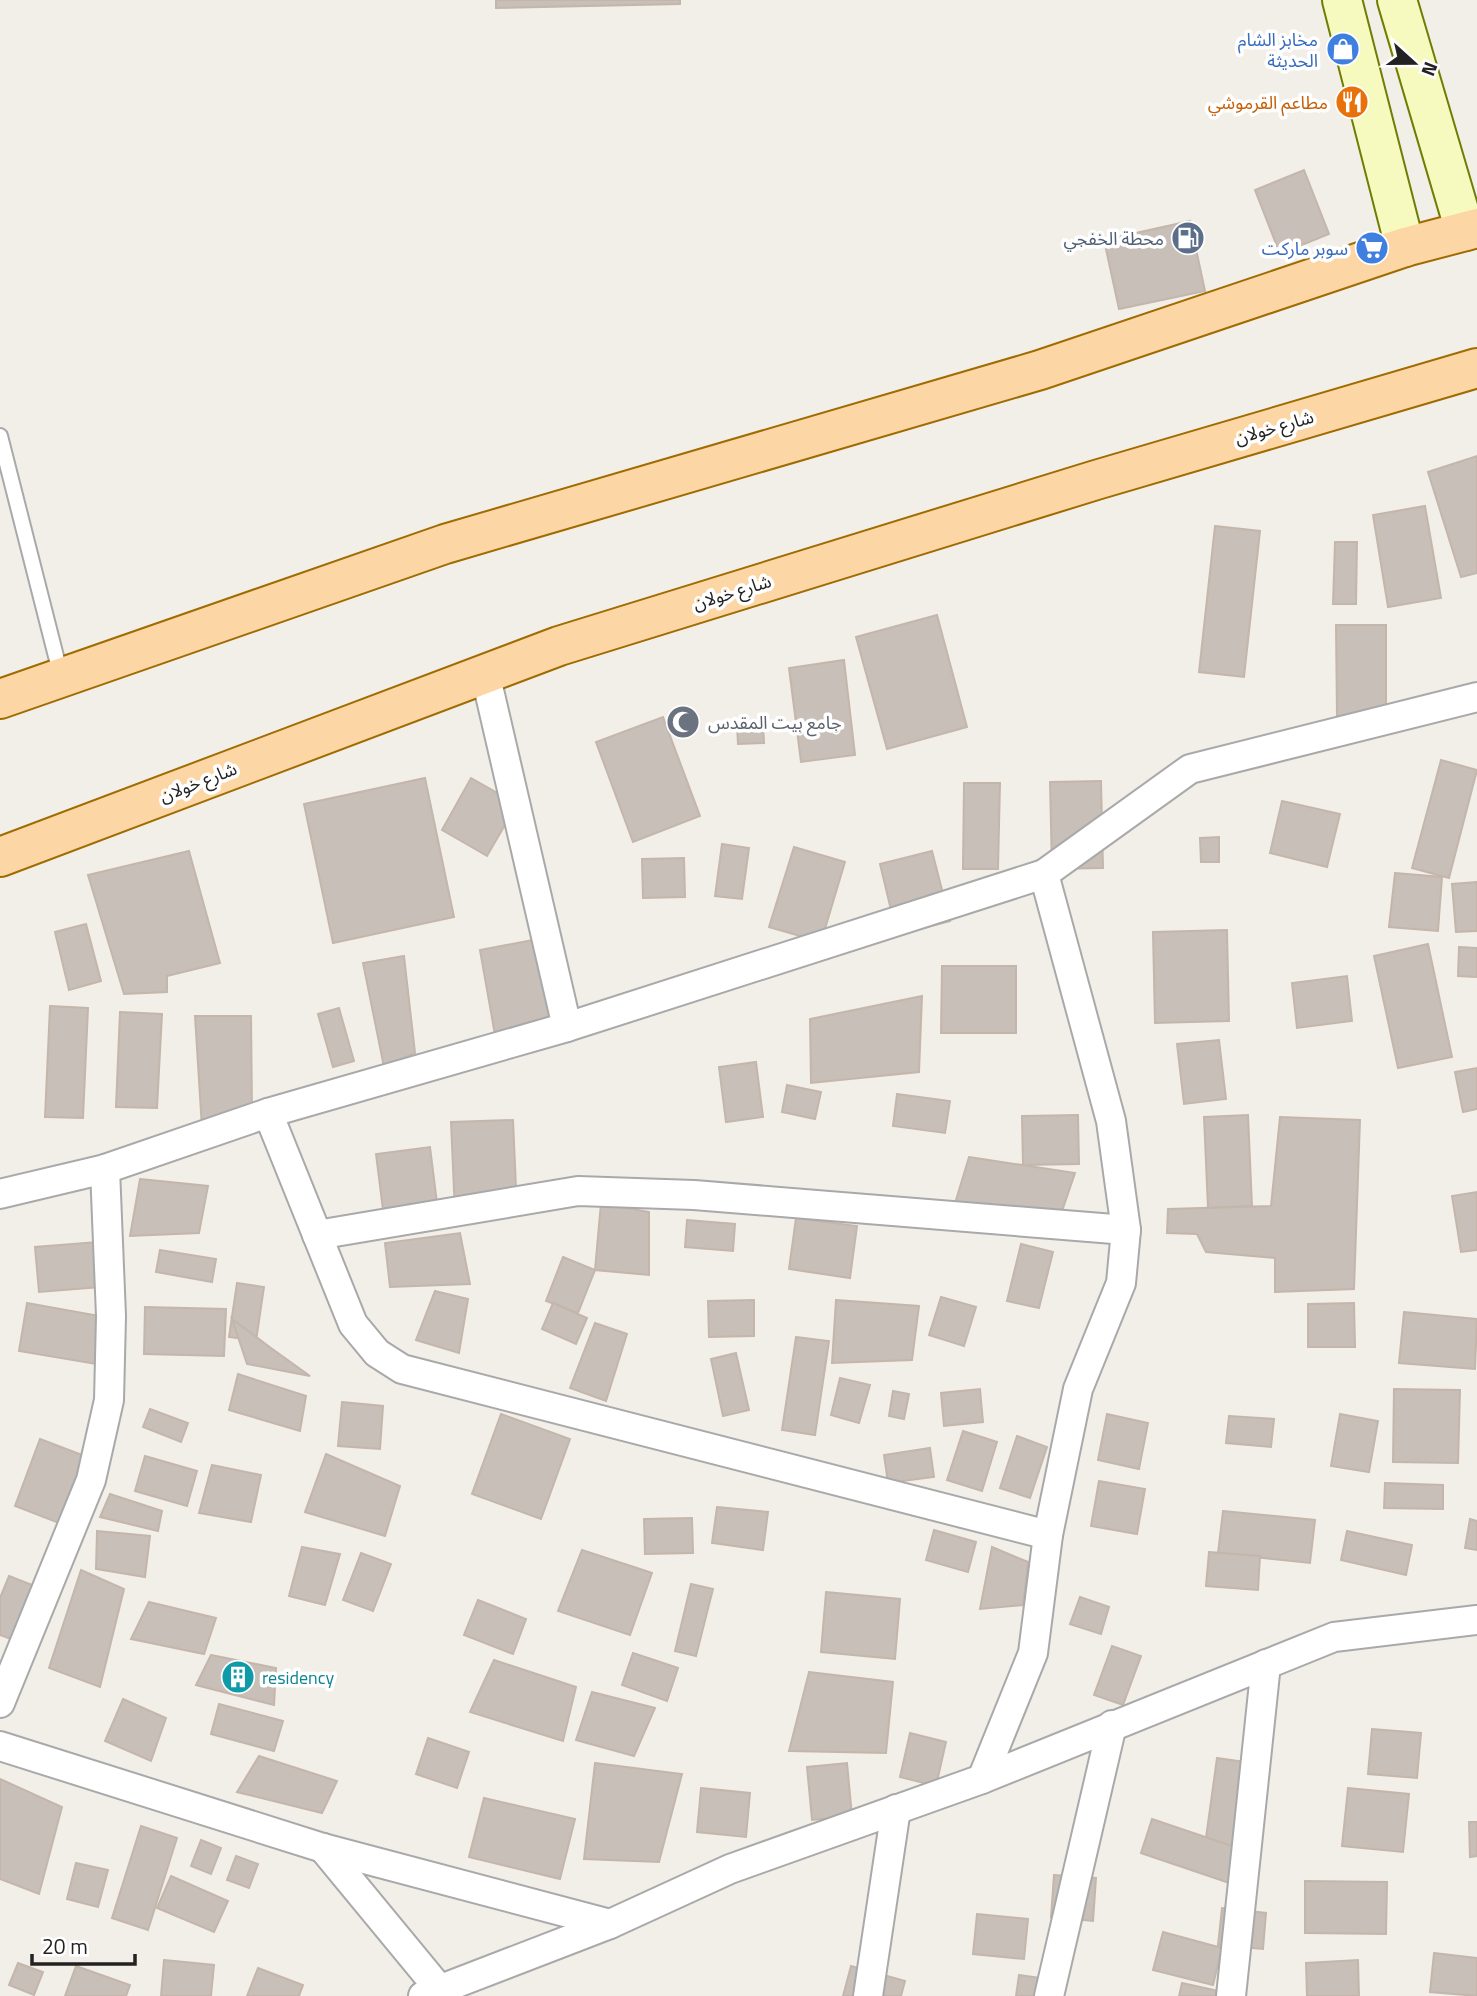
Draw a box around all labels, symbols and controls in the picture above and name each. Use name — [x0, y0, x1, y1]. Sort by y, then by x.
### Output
place label: مخابز الشام الحديثة — [1238, 26, 1318, 74]
north arrow — [1379, 28, 1449, 98]
shop icon: مخابز الشام الحديثة — [1324, 30, 1362, 68]
text: N — [1414, 58, 1446, 81]
restaurant icon: مطاعم القرموشي — [1333, 83, 1371, 121]
place label: مطاعم القرموشي — [1208, 89, 1328, 116]
fuel station icon: محطة الخفجي — [1169, 219, 1207, 257]
place label: محطة الخفجي — [1064, 225, 1164, 252]
supermarket icon: سوبر ماركت — [1353, 229, 1391, 267]
place label: سوبر ماركت — [1262, 235, 1348, 262]
street label: شارع خولان — [1231, 403, 1317, 452]
street label: شارع خولان — [689, 567, 775, 618]
mosque icon: جامع بيت المقدس — [664, 703, 702, 741]
place label: جامع بيت المقدس — [708, 709, 842, 737]
street label: شارع خولان — [155, 755, 241, 810]
building icon: residency — [219, 1658, 257, 1696]
place label: residency — [262, 1664, 335, 1691]
scale bar — [32, 1923, 135, 1967]
text: 20 m — [42, 1930, 88, 1962]

